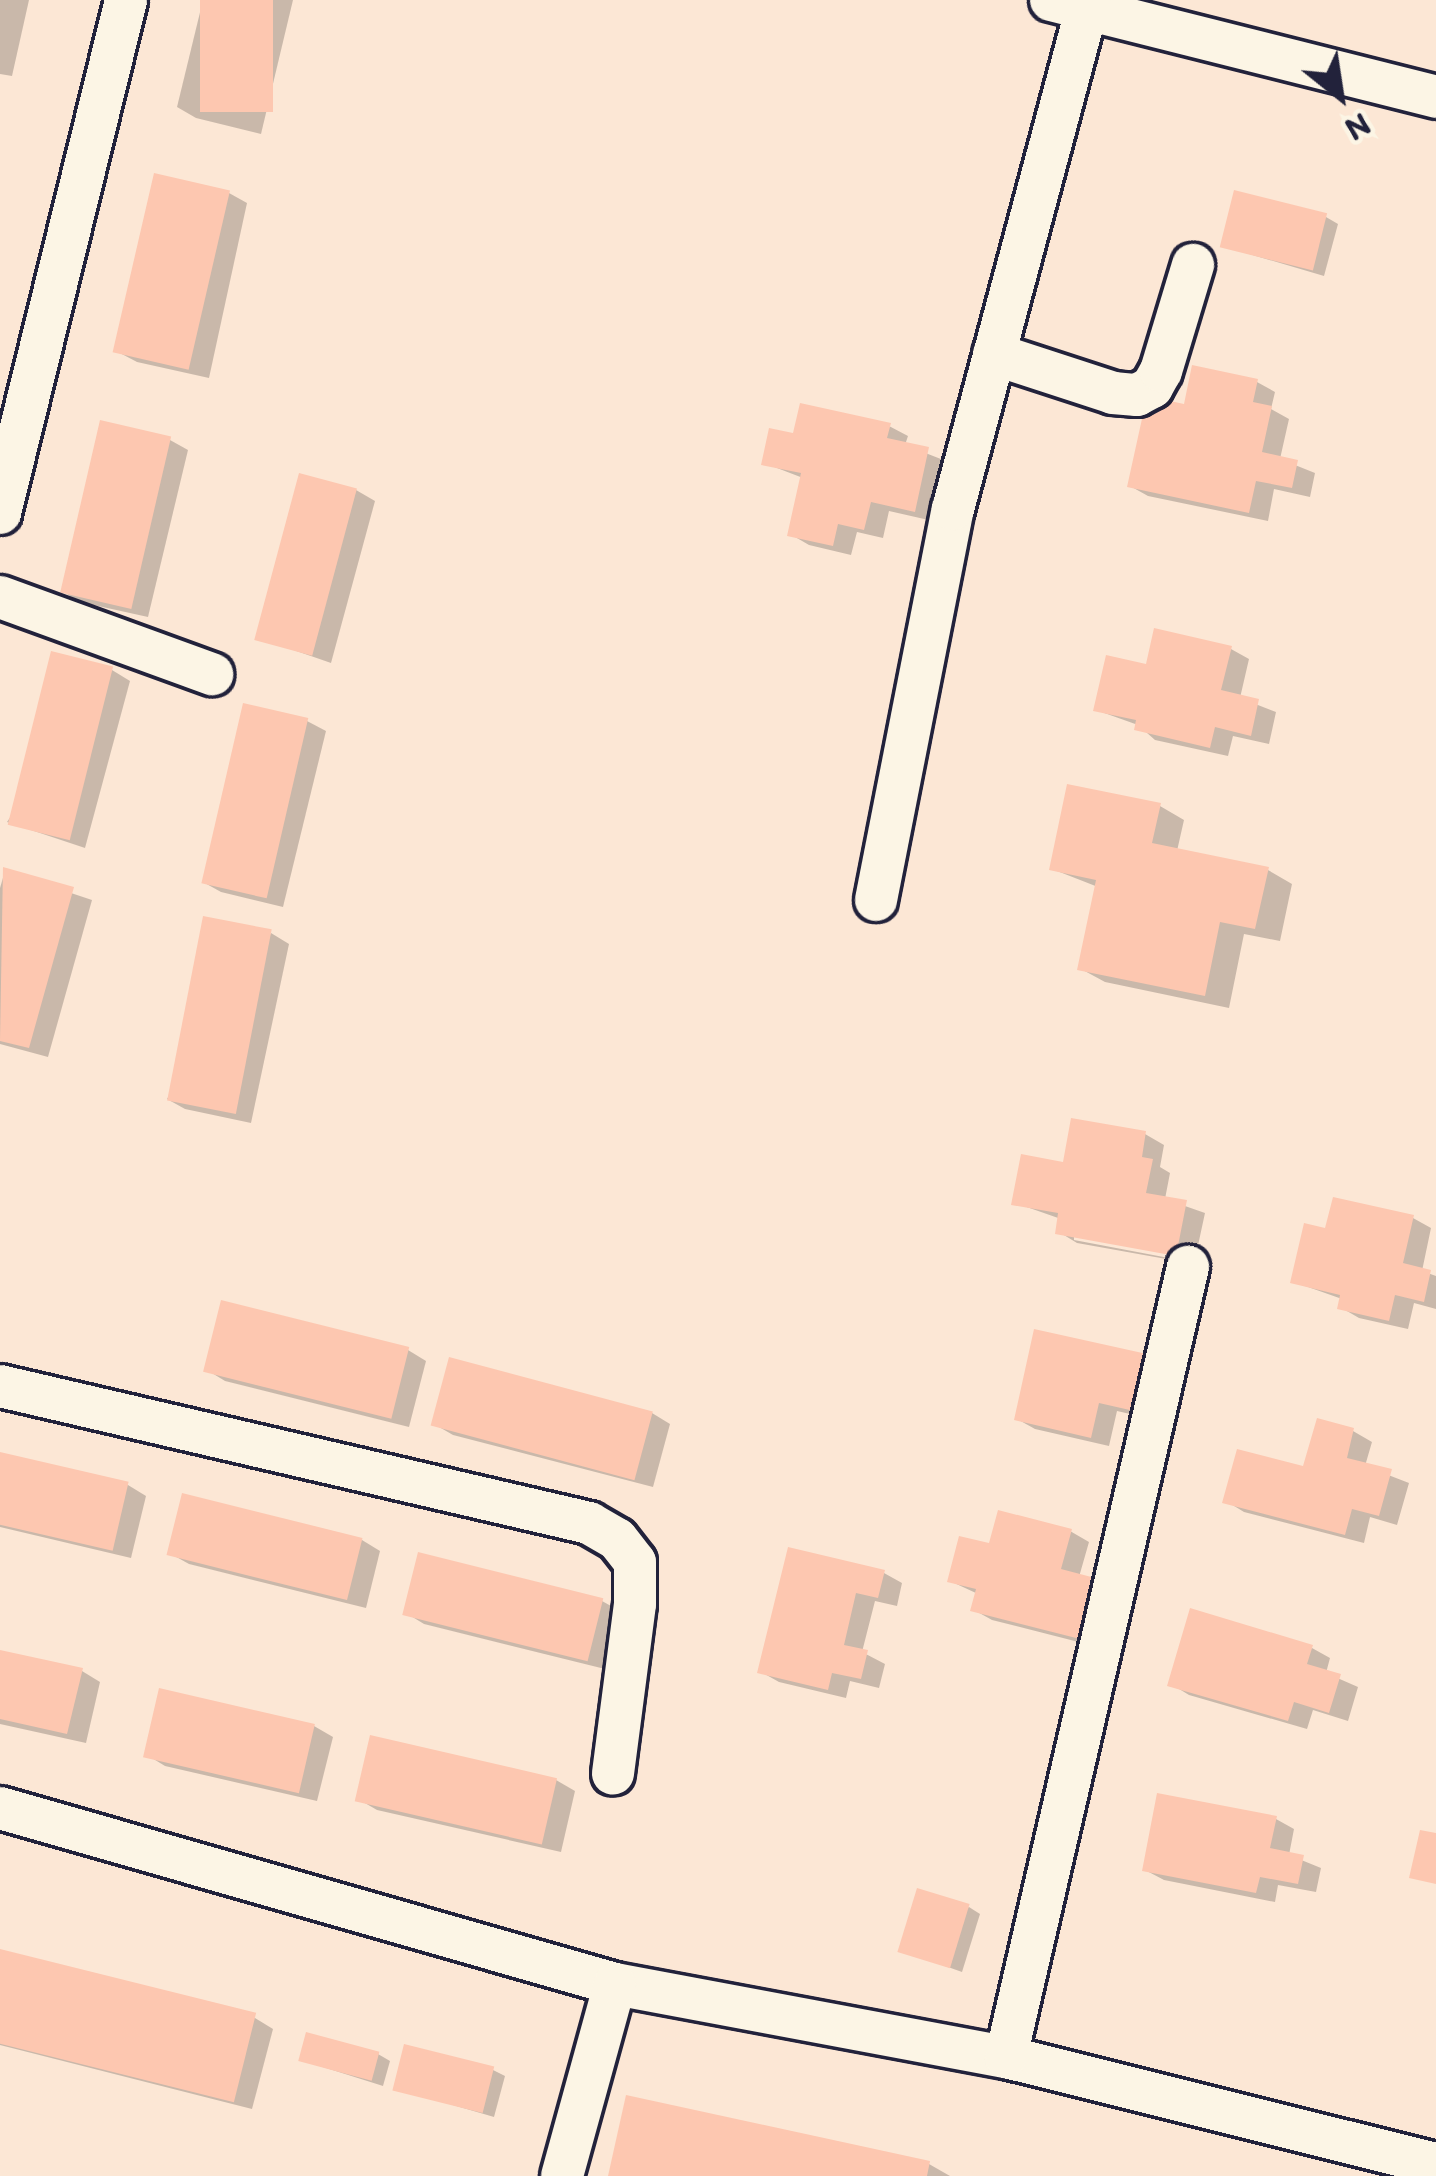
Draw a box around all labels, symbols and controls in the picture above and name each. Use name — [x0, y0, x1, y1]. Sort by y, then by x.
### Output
north arrow — [1280, 36, 1400, 156]
text: N — [1339, 105, 1378, 150]

